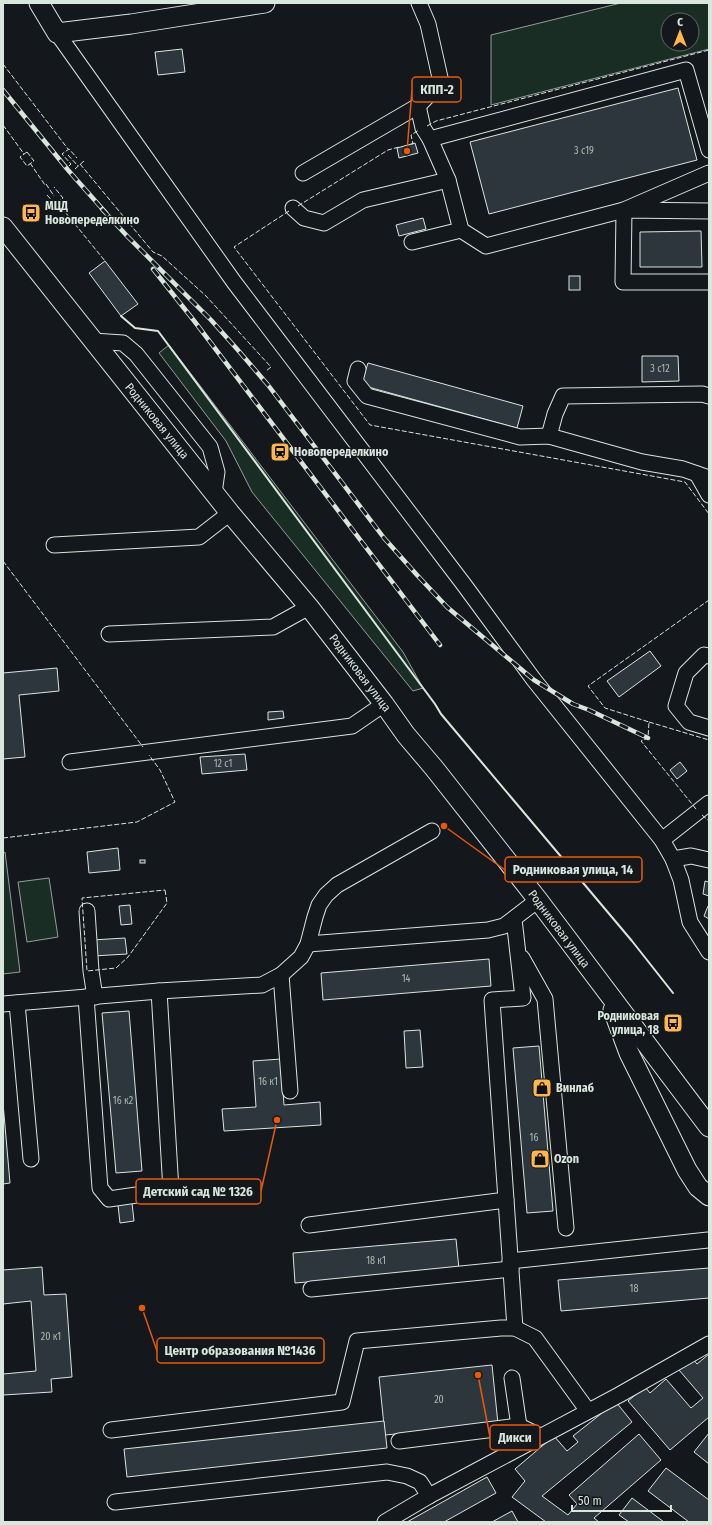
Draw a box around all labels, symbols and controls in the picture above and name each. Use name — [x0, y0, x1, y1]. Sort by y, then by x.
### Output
north arrow — [660, 12, 700, 52]
text: С — [677, 16, 683, 29]
callout: КПП-2 — [412, 77, 461, 102]
text: КПП-2 — [420, 82, 454, 97]
house number: 3 c19 — [574, 145, 594, 157]
place label: МЦД Новопеределкино — [45, 199, 140, 227]
bus stop icon: МЦД Новопеределкино — [20, 202, 42, 224]
house number: 3 c12 — [650, 363, 670, 375]
street label: Родниковая улица — [122, 380, 192, 462]
station icon: Новопеределкино — [269, 441, 291, 463]
place label: Новопеределкино — [294, 445, 389, 459]
street label: Родниковая улица — [326, 631, 394, 715]
house number: 12 с1 — [214, 758, 232, 770]
callout: Родниковая улица, 14 — [505, 857, 642, 882]
text: Родниковая улица, 14 — [513, 862, 633, 877]
street label: Родниковая улица — [525, 887, 593, 971]
house number: 14 — [402, 973, 411, 985]
place label: Родниковая улица, 18 — [597, 1009, 660, 1037]
bus stop icon: Родниковая улица, 18 — [662, 1012, 684, 1034]
house number: 16 к1 — [258, 1076, 278, 1088]
shop icon: Винлаб — [531, 1077, 553, 1099]
place label: Винлаб — [556, 1081, 594, 1095]
house number: 16 к2 — [113, 1095, 134, 1107]
house number: 16 — [530, 1132, 538, 1144]
shop icon: Ozon — [529, 1148, 551, 1170]
place label: Ozon — [554, 1152, 579, 1166]
callout: Детский сад № 1326 — [136, 1179, 261, 1204]
text: Детский сад № 1326 — [142, 1184, 253, 1199]
house number: 18 к1 — [366, 1255, 386, 1267]
house number: 18 — [630, 1283, 638, 1295]
house number: 20 к1 — [41, 1331, 61, 1343]
callout: Центр образования №1436 — [157, 1338, 324, 1363]
text: Центр образования №1436 — [164, 1343, 316, 1358]
house number: 20 — [434, 1394, 444, 1406]
callout: Дикси — [490, 1425, 540, 1450]
text: Дикси — [497, 1430, 532, 1445]
scale bar — [572, 1487, 671, 1513]
text: 50 m — [578, 1494, 602, 1508]

